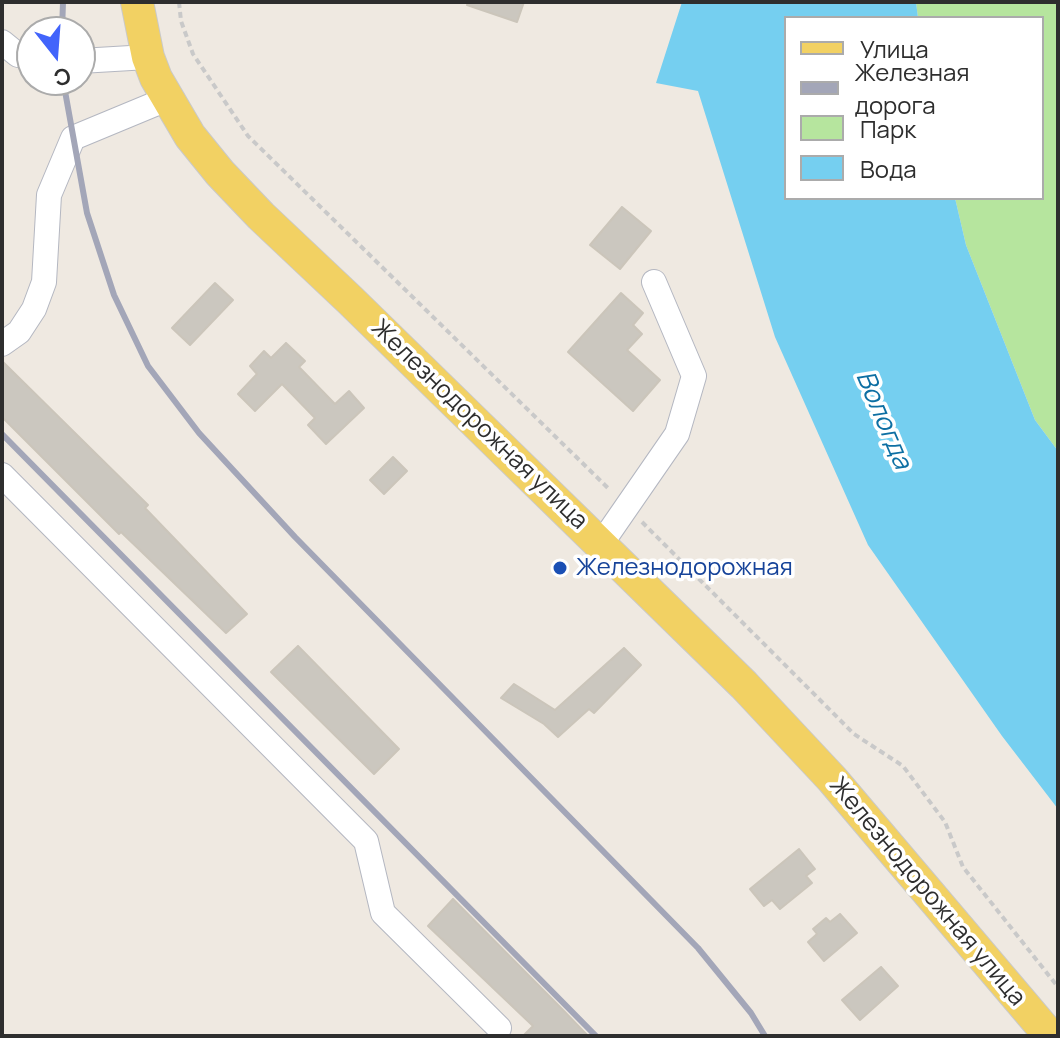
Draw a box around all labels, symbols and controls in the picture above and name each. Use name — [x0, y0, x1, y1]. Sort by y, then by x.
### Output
north arrow — [16, 16, 96, 96]
legend — [784, 16, 1044, 200]
text: Улица — [860, 32, 929, 65]
text: Железная дорога — [855, 55, 970, 121]
text: С — [50, 60, 75, 94]
text: Парк — [860, 112, 916, 145]
text: Вода — [860, 152, 917, 185]
street label: Железнодорожная улица — [365, 314, 593, 536]
water label: Вологда — [848, 366, 918, 474]
place label: Железнодорожная — [576, 554, 793, 582]
marker: Железнодорожная — [551, 559, 569, 577]
street label: Железнодорожная улица — [823, 772, 1031, 1012]

